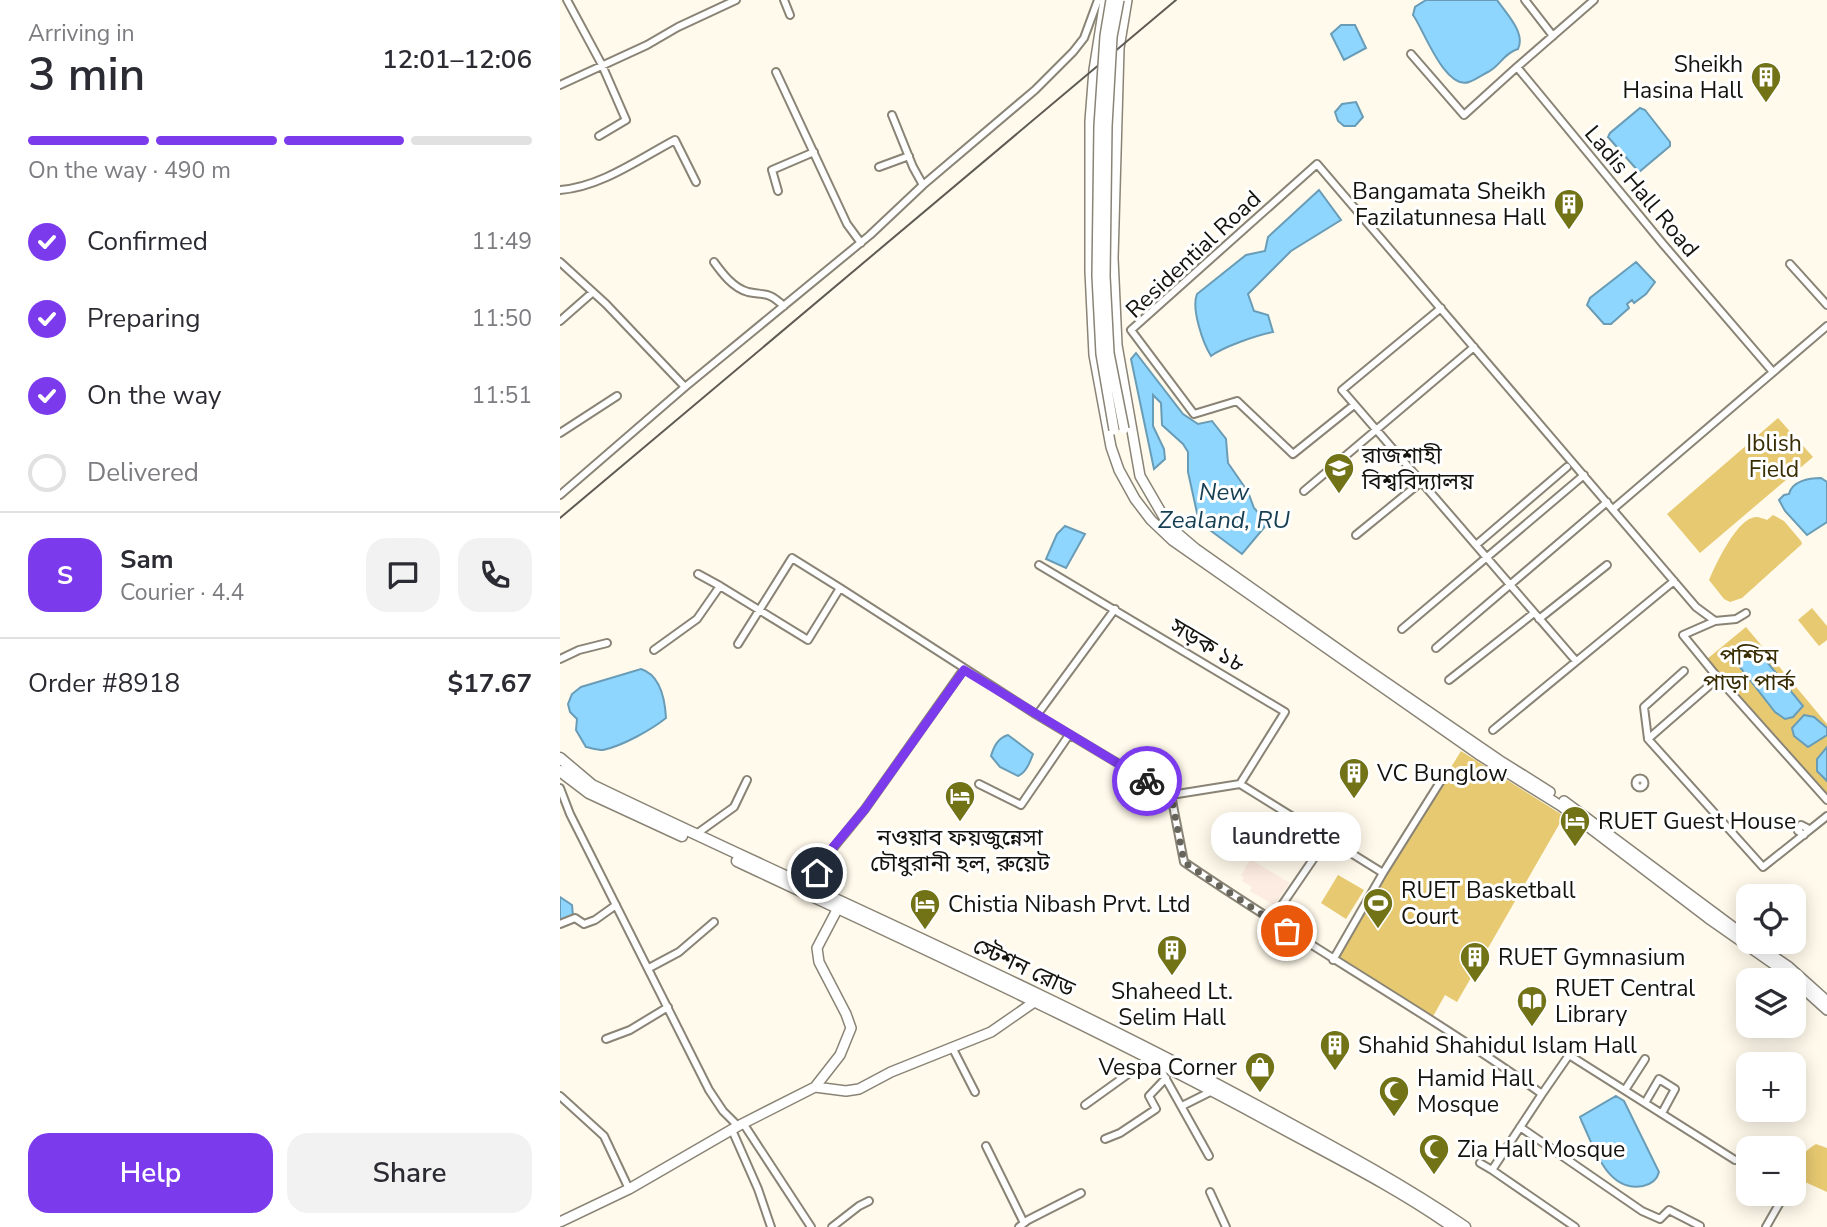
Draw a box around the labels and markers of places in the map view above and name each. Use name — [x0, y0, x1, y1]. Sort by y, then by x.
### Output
place label: Sheikh Hasina Hall — [1622, 49, 1743, 106]
building icon: Sheikh Hasina Hall — [1749, 60, 1783, 104]
place label: Bangamata Sheikh Fazilatunnesa Hall — [1352, 176, 1546, 233]
building icon: Bangamata Sheikh Fazilatunnesa Hall — [1552, 187, 1586, 231]
place label: রাজশাহী বিশ্ববিদ্যালয় — [1361, 440, 1474, 497]
school or university icon: রাজশাহী বিশ্ববিদ্যালয় — [1322, 451, 1356, 495]
building icon: VC Bunglow — [1337, 756, 1371, 800]
place label: VC Bunglow — [1376, 758, 1508, 789]
hotel icon: নওয়াব ফয়জুন্নেসা চৌধুরানী হল, রুয়েট — [943, 779, 977, 823]
hotel icon: RUET Guest House — [1558, 804, 1592, 848]
place label: RUET Guest House — [1598, 806, 1796, 837]
callout: laundrette — [1212, 812, 1362, 861]
place label: নওয়াব ফয়জুন্নেসা চৌধুরানী হল, রুয়েট — [870, 822, 1050, 879]
pin — [787, 843, 847, 903]
place label: RUET Basketball Court — [1401, 875, 1576, 932]
sports icon: RUET Basketball Court — [1361, 886, 1395, 930]
hotel icon: Chistia Nibash Prvt. Ltd — [908, 887, 942, 931]
place label: Chistia Nibash Prvt. Ltd — [948, 889, 1190, 920]
pin — [1257, 901, 1317, 961]
building icon: Shaheed Lt. Selim Hall — [1155, 933, 1189, 977]
building icon: RUET Gymnasium — [1458, 940, 1492, 984]
place label: RUET Gymnasium — [1498, 942, 1685, 973]
place label: RUET Central Library — [1555, 973, 1695, 1030]
place label: Shaheed Lt. Selim Hall — [1111, 976, 1233, 1033]
library icon: RUET Central Library — [1515, 984, 1549, 1028]
building icon: Shahid Shahidul Islam Hall — [1318, 1028, 1352, 1072]
place label: Shahid Shahidul Islam Hall — [1358, 1030, 1637, 1061]
shop icon: Vespa Corner — [1243, 1050, 1277, 1094]
place label: Vespa Corner — [1097, 1052, 1238, 1083]
place label: Hamid Hall Mosque — [1417, 1063, 1535, 1120]
mosque icon: Hamid Hall Mosque — [1377, 1074, 1411, 1118]
mosque icon: Zia Hall Mosque — [1417, 1132, 1451, 1176]
place label: Zia Hall Mosque — [1457, 1134, 1625, 1165]

